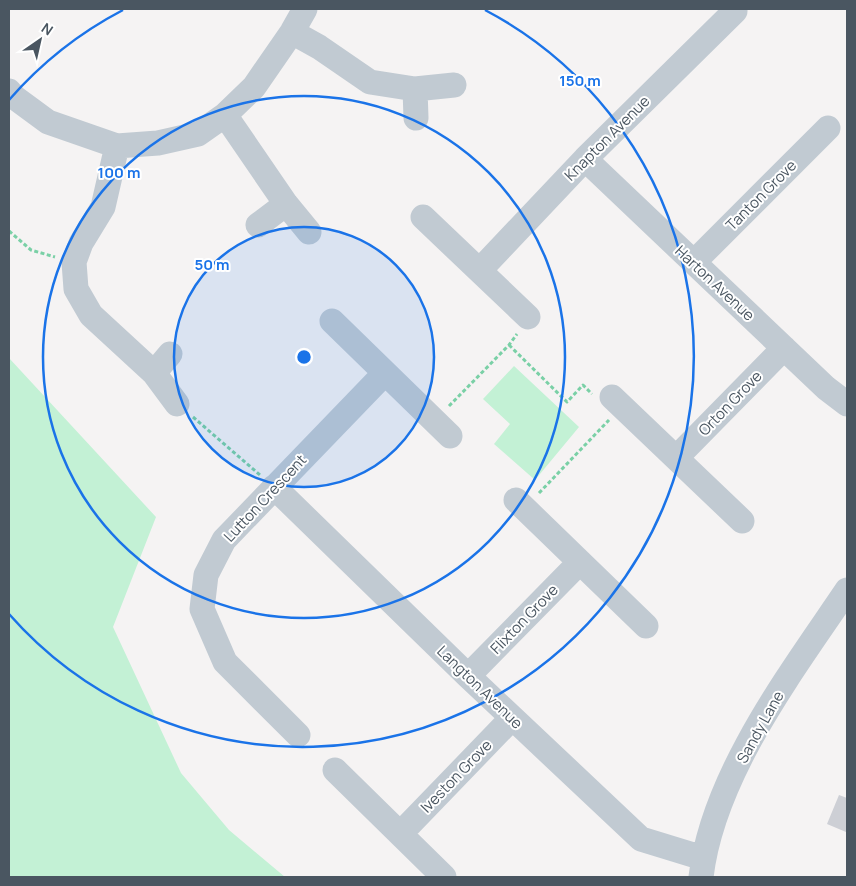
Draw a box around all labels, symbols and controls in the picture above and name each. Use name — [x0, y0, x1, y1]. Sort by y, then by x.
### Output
north arrow — [15, 15, 65, 65]
text: N — [38, 18, 57, 39]
text: 150 m — [559, 70, 601, 91]
street label: Knapton Avenue — [560, 91, 654, 185]
street label: Tanton Grove — [721, 155, 801, 235]
text: 100 m — [98, 162, 140, 183]
street label: Harton Avenue — [671, 241, 760, 326]
text: 50 m — [194, 254, 230, 275]
centre of rings — [295, 348, 313, 366]
street label: Orton Grove — [694, 366, 767, 440]
street label: Lutton Crescent — [219, 450, 311, 546]
street label: Flixton Grove — [485, 579, 563, 658]
street label: Langton Avenue — [433, 641, 528, 733]
street label: Sandy Lane — [731, 687, 789, 767]
street label: Iveston Grove — [416, 735, 497, 817]

